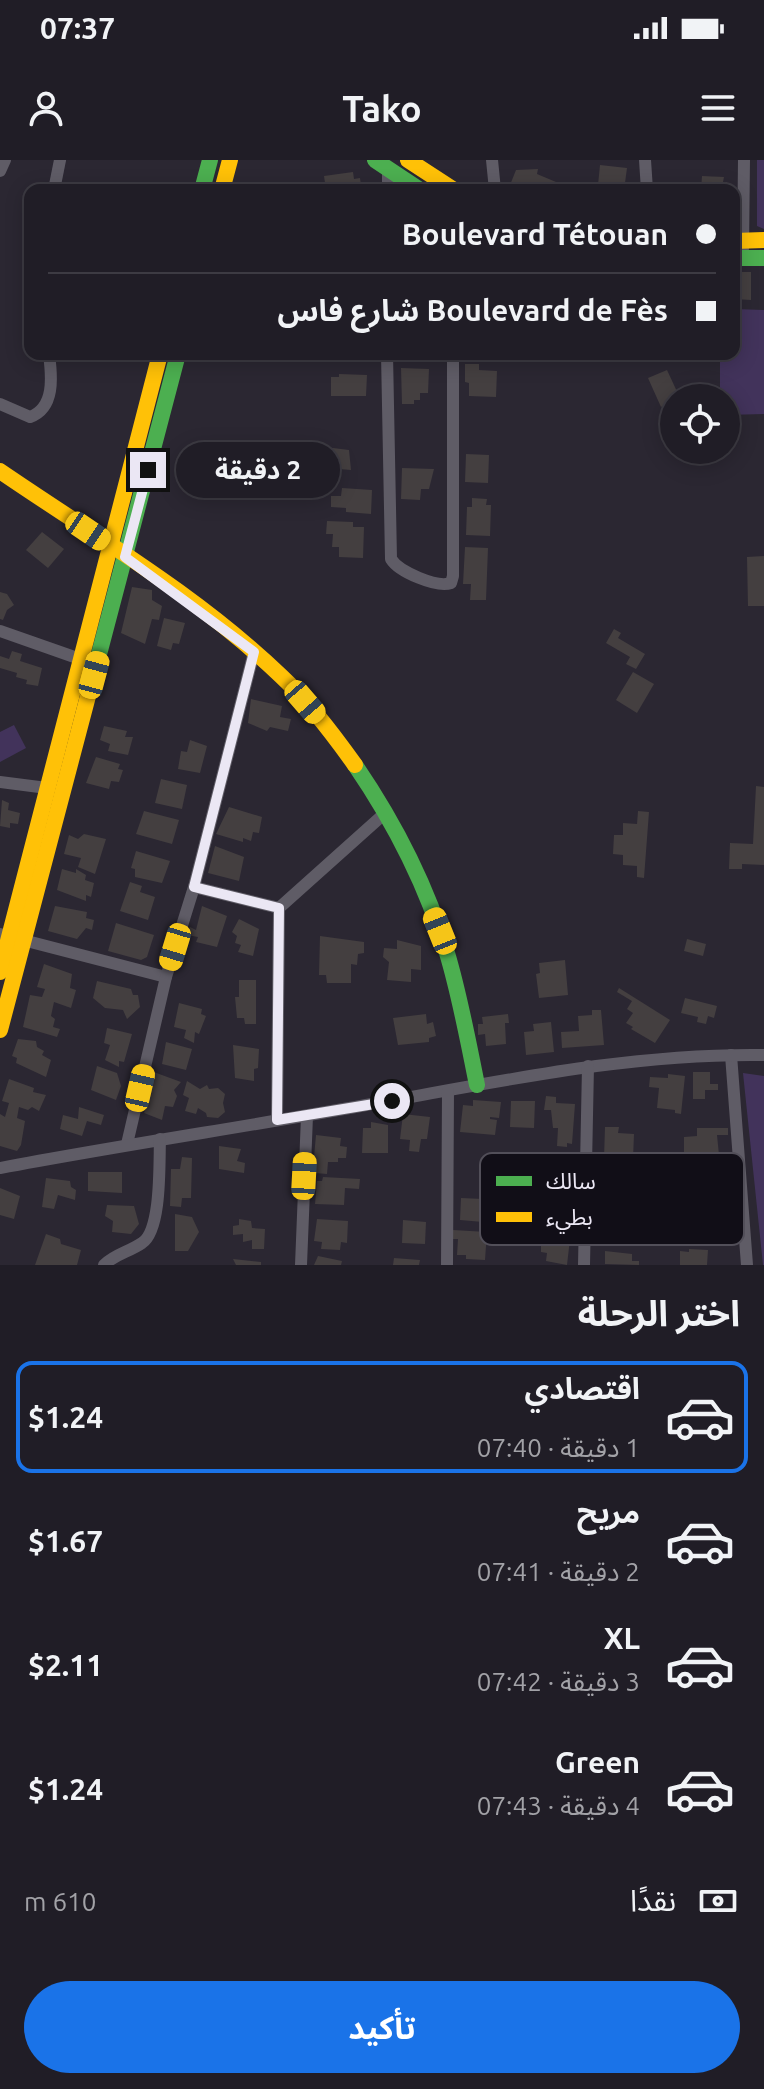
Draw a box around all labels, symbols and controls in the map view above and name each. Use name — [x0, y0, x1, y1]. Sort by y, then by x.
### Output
text: 07:37 — [40, 11, 115, 45]
icon: person — [24, 86, 68, 130]
icon: menu — [696, 86, 740, 130]
text: Tako — [342, 88, 422, 129]
text: Boulevard Tétouan — [402, 217, 668, 251]
text: Boulevard de Fès شارع فاس — [277, 293, 668, 327]
map controls — [660, 384, 740, 464]
button: locate — [660, 384, 740, 464]
callout: 2 دقيقة — [176, 442, 340, 498]
route end — [130, 452, 166, 488]
text: 2 دقيقة — [215, 455, 301, 484]
car — [61, 508, 115, 554]
car — [76, 649, 112, 701]
car — [280, 676, 330, 728]
car — [420, 904, 460, 958]
car — [157, 921, 193, 973]
car — [123, 1062, 157, 1114]
route start — [374, 1083, 410, 1119]
car — [291, 1151, 317, 1201]
legend — [480, 1153, 744, 1245]
text: سالك — [546, 1168, 596, 1193]
text: بطيء — [546, 1204, 593, 1234]
text: اختر الرحلة — [578, 1292, 740, 1333]
text: اقتصادي — [525, 1371, 640, 1405]
icon: car — [664, 1381, 736, 1453]
text: $1.24 — [28, 1400, 103, 1434]
text: 1 دقيقة · 07:40 — [477, 1433, 640, 1462]
text: مريح — [577, 1495, 640, 1529]
icon: car — [664, 1505, 736, 1577]
text: $1.67 — [28, 1524, 103, 1558]
text: 2 دقيقة · 07:41 — [477, 1557, 640, 1586]
text: XL — [604, 1621, 640, 1655]
icon: car — [664, 1629, 736, 1701]
text: $2.11 — [28, 1648, 103, 1682]
text: 3 دقيقة · 07:42 — [477, 1667, 640, 1696]
text: Green — [555, 1745, 640, 1779]
icon: car — [664, 1753, 736, 1825]
text: $1.24 — [28, 1772, 103, 1806]
text: 4 دقيقة · 07:43 — [477, 1791, 640, 1820]
icon: cash — [696, 1879, 740, 1923]
text: نقدًا — [630, 1883, 676, 1917]
text: 610 m — [24, 1887, 96, 1916]
button: تأكيد — [24, 1981, 740, 2073]

